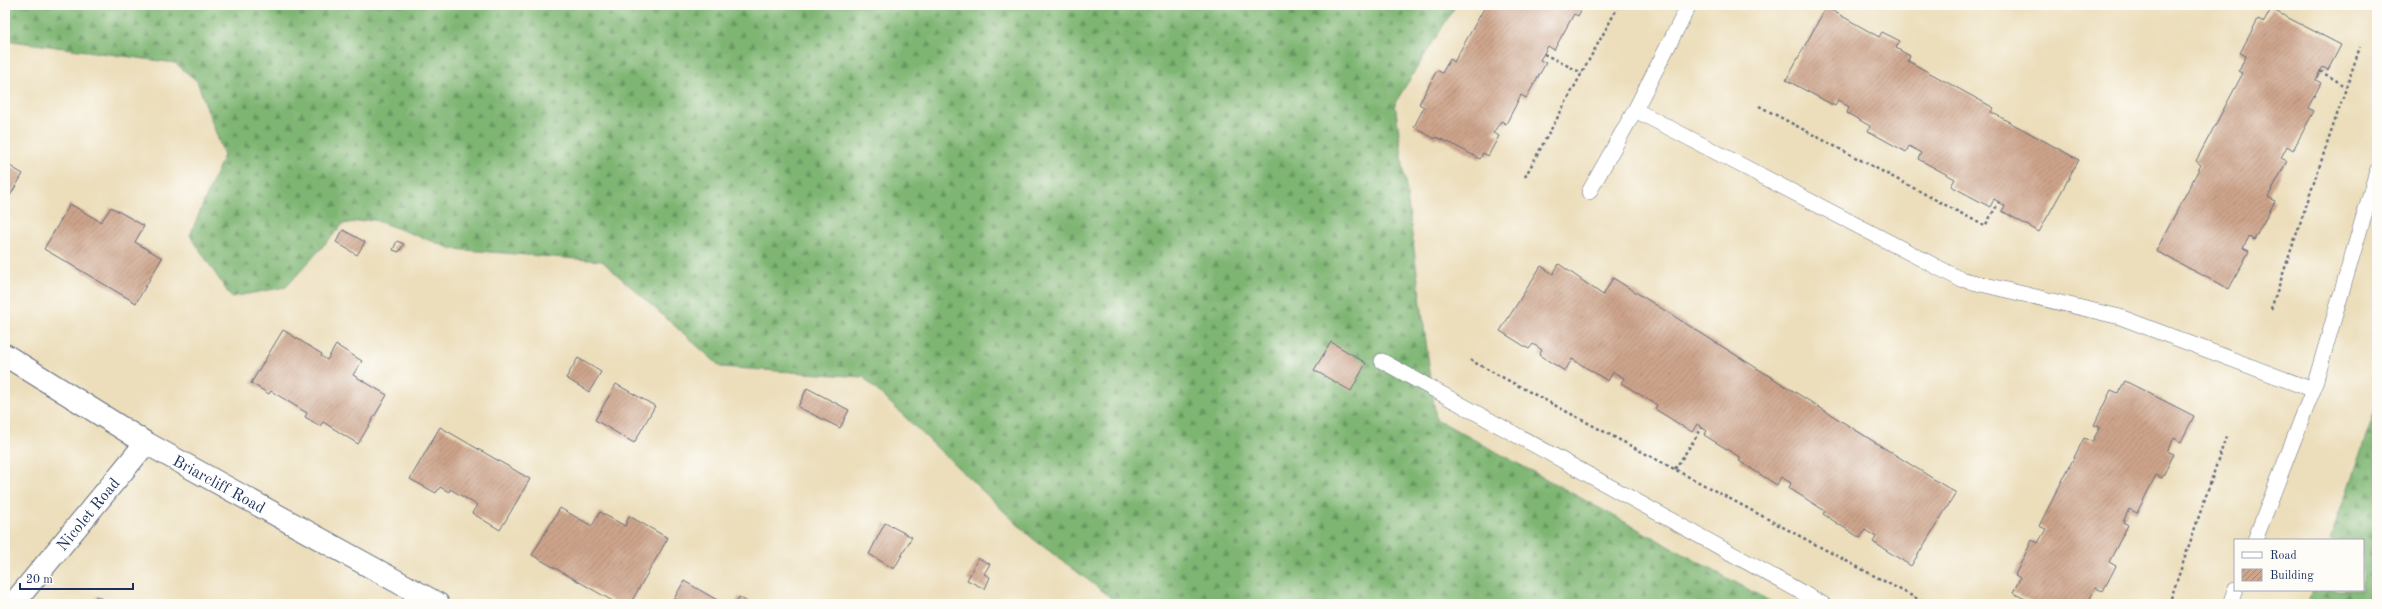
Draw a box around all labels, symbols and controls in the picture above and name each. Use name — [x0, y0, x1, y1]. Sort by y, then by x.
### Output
street label: Briarcliff Road — [170, 453, 267, 517]
street label: Nicolet Road — [55, 476, 124, 554]
legend — [2234, 539, 2364, 591]
text: Road — [2270, 550, 2297, 562]
scale bar — [20, 565, 133, 591]
text: Building — [2270, 570, 2314, 582]
text: 20 m — [26, 574, 53, 586]

